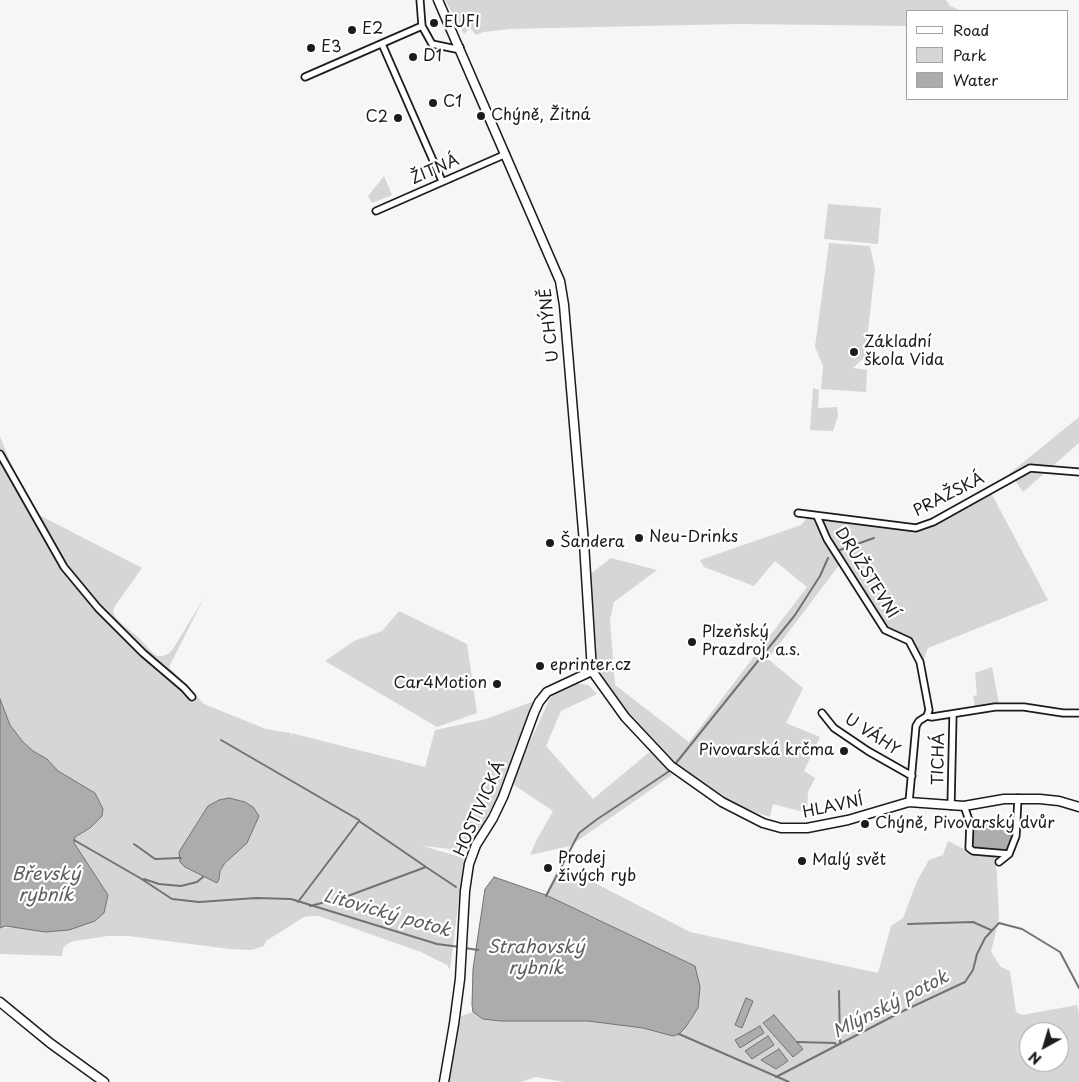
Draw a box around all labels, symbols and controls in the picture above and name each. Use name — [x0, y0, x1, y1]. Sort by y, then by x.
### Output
legend — [906, 10, 1069, 100]
place label: EUFI — [444, 13, 480, 33]
marker: EUFI — [428, 17, 440, 29]
text: Road — [953, 18, 989, 41]
place label: E2 — [362, 20, 383, 40]
marker: E2 — [346, 24, 358, 36]
place label: E3 — [321, 38, 342, 58]
marker: E3 — [305, 42, 317, 54]
text: Park — [953, 43, 987, 66]
place label: D1 — [423, 47, 442, 67]
marker: D1 — [407, 51, 419, 63]
text: Water — [953, 68, 998, 91]
place label: C1 — [443, 93, 462, 113]
marker: C1 — [427, 97, 439, 109]
place label: Chýně, Žitná — [491, 106, 590, 126]
place label: C2 — [366, 108, 388, 128]
marker: Chýně, Žitná — [475, 110, 487, 122]
marker: C2 — [392, 112, 404, 124]
street label: ŽITNÁ — [408, 151, 462, 189]
street label: U CHÝNĚ — [537, 287, 563, 363]
place label: Základní škola Vida — [864, 333, 944, 371]
marker: Základní škola Vida — [848, 346, 860, 358]
street label: PRAŽSKÁ — [910, 469, 988, 521]
street label: DRUŽSTEVNÍ — [830, 524, 902, 622]
place label: Neu-Drinks — [649, 528, 738, 548]
marker: Neu-Drinks — [633, 532, 645, 544]
place label: Šandera — [560, 533, 625, 553]
marker: Šandera — [544, 537, 556, 549]
place label: Plzeňský Prazdroj, a.s. — [702, 623, 801, 661]
marker: Plzeňský Prazdroj, a.s. — [686, 636, 698, 648]
place label: eprinter.cz — [550, 656, 631, 676]
marker: eprinter.cz — [534, 660, 546, 672]
place label: Car4Motion — [394, 674, 487, 694]
marker: Car4Motion — [491, 678, 503, 690]
street label: U VÁHY — [841, 710, 903, 760]
street label: TICHÁ — [929, 733, 949, 785]
place label: Pivovarská krčma — [699, 741, 834, 761]
marker: Pivovarská krčma — [838, 745, 850, 757]
street label: HOSTIVICKÁ — [450, 758, 510, 860]
street label: HLAVNÍ — [801, 791, 865, 823]
place label: Chýně, Pivovarský dvůr — [875, 814, 1054, 834]
marker: Chýně, Pivovarský dvůr — [859, 818, 871, 830]
place label: Prodej živých ryb — [558, 849, 636, 887]
place label: Malý svět — [812, 851, 886, 871]
marker: Malý svět — [796, 855, 808, 867]
marker: Prodej živých ryb — [542, 862, 554, 874]
water label: Břevský rybník — [12, 864, 80, 906]
water label: Litovický potok — [321, 885, 453, 943]
water label: Strahovský rybník — [487, 937, 585, 980]
water label: Mlýnský potok — [829, 966, 953, 1044]
north arrow — [1019, 1022, 1069, 1072]
text: N — [1024, 1047, 1046, 1070]

